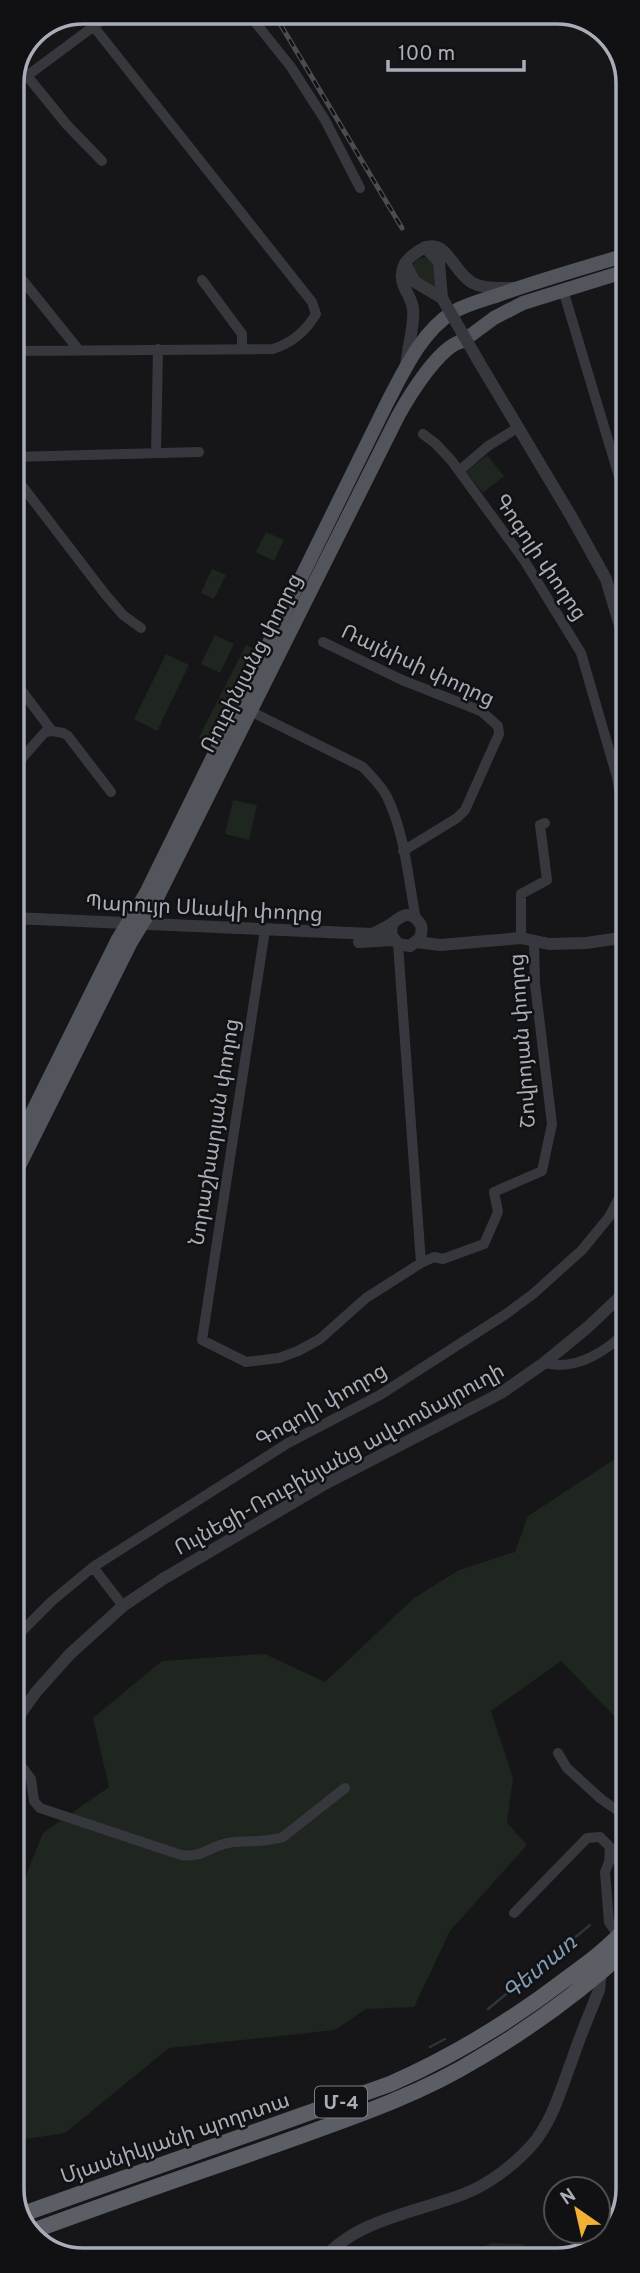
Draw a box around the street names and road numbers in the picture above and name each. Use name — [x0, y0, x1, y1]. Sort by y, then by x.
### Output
street label: Գոգոլի փողոց — [487, 489, 592, 626]
street label: Ռուբինյանց փողոց — [195, 569, 309, 758]
street label: Ռայնիսի փողոց — [336, 619, 498, 714]
street label: Պարույր Սևակի փողոց — [85, 890, 323, 929]
street label: Շովրոյան փողոց — [504, 953, 543, 1129]
street label: Նորաշխարյան փողոց — [184, 1017, 247, 1247]
street label: Ուլնեցի-Ռուբինյանց ավտոմայրուղի — [170, 1358, 510, 1563]
street label: Գոգոլի փողոց — [251, 1358, 392, 1455]
road number: Մ-4 — [315, 2086, 367, 2118]
street label: Մյասնիկյանի պողոտա — [57, 2087, 294, 2191]

